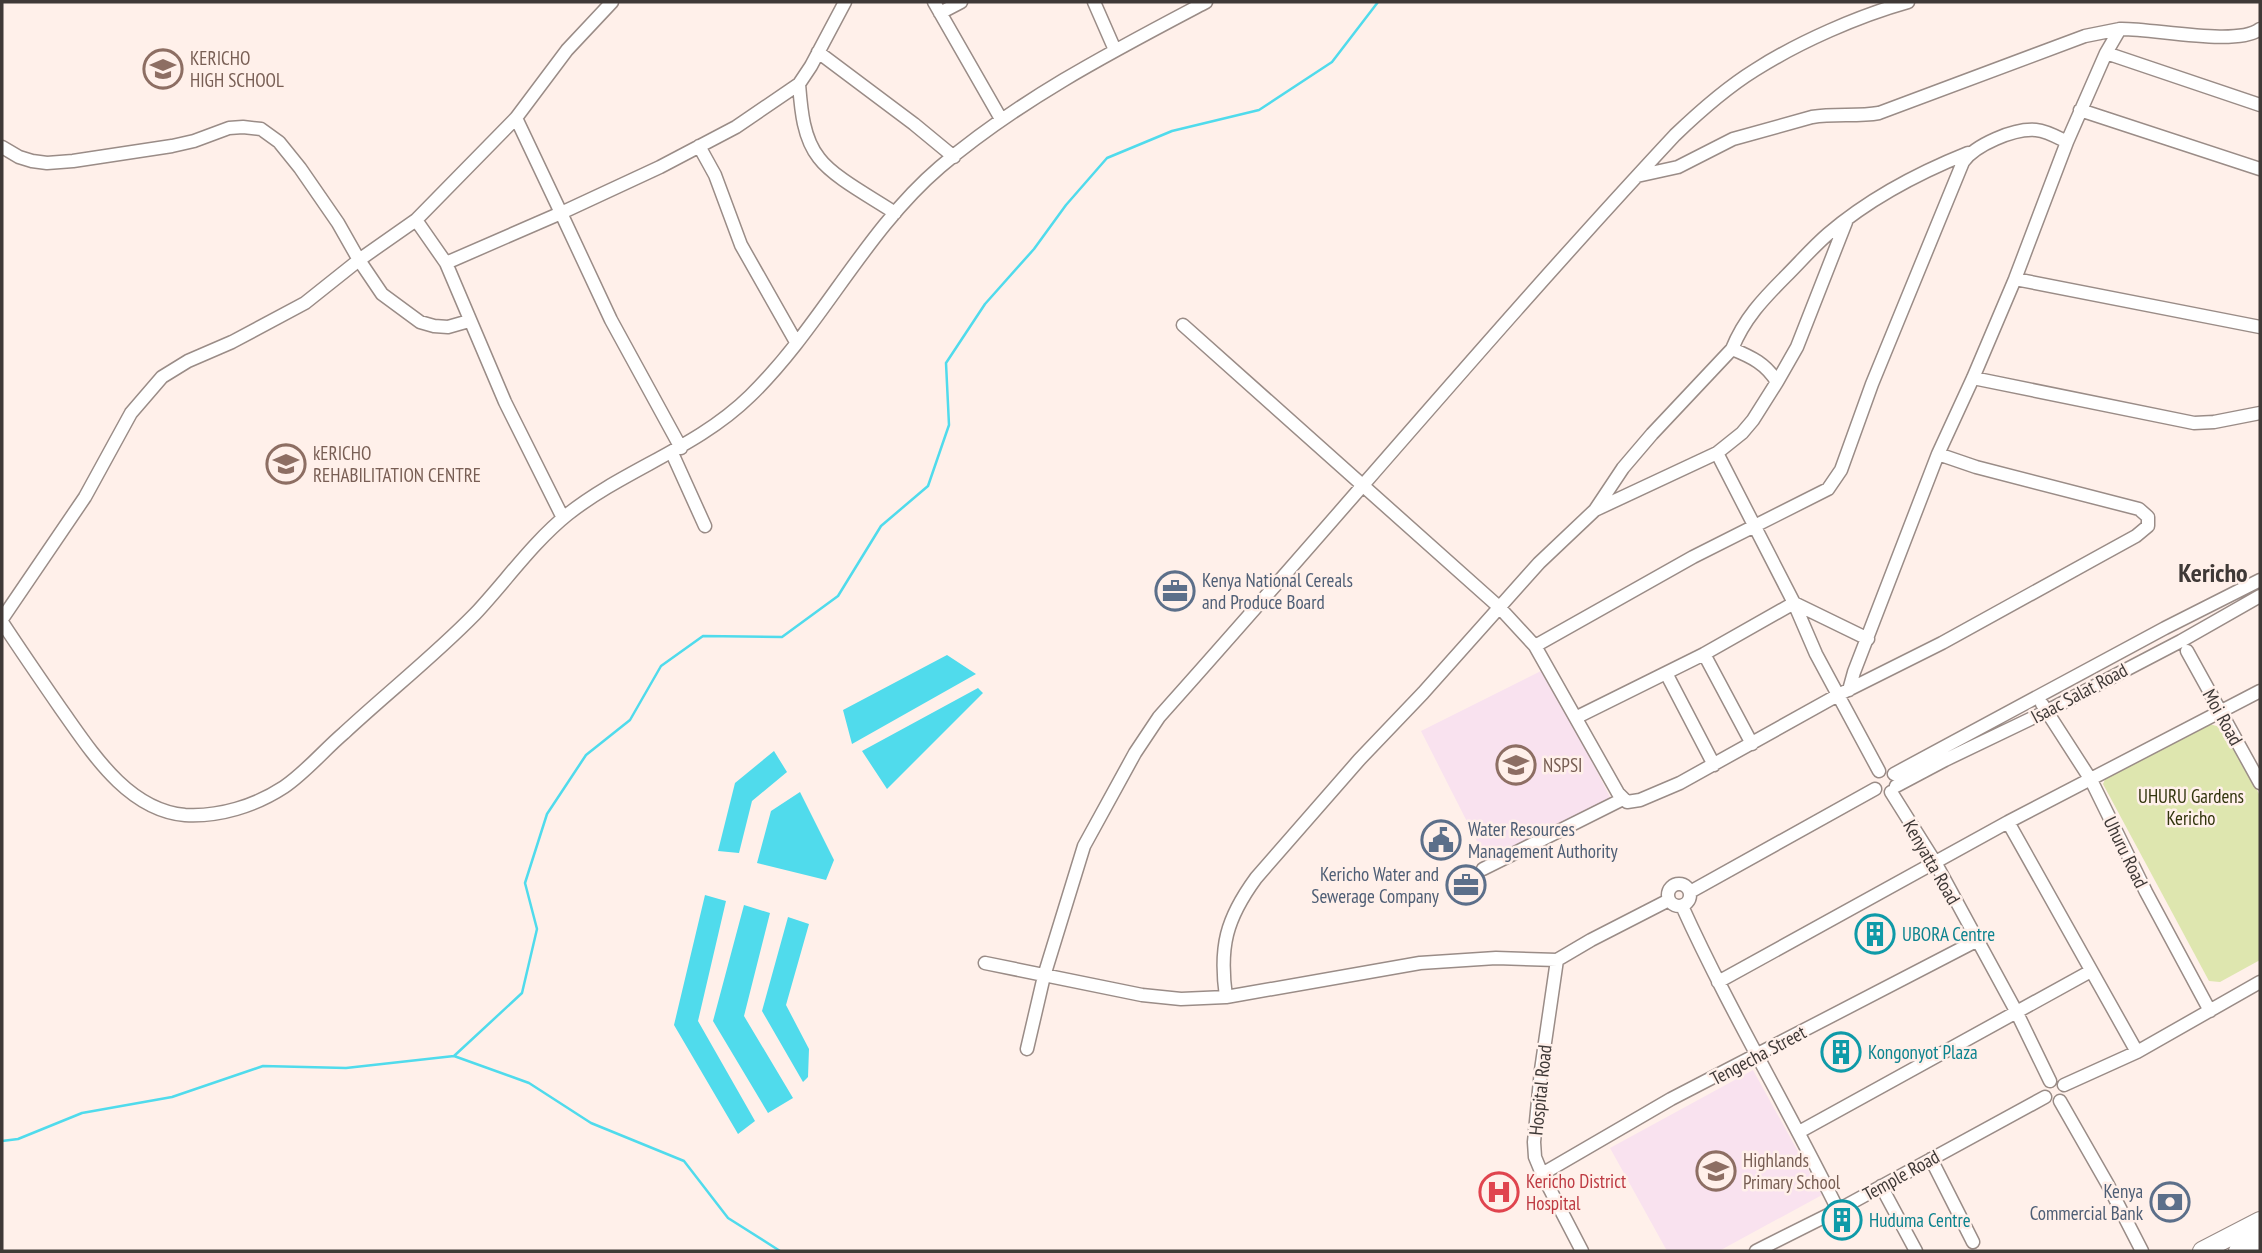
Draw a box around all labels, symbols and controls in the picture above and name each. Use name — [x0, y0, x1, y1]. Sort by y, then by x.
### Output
place label: KERICHO HIGH SCHOOL — [190, 46, 284, 92]
school or university icon: KERICHO HIGH SCHOOL — [142, 48, 184, 90]
place label: kERICHO REHABILITATION CENTRE — [313, 441, 481, 487]
school or university icon: kERICHO REHABILITATION CENTRE — [265, 443, 307, 485]
district label: Kericho — [2178, 556, 2248, 589]
place label: Kenya National Cereals and Produce Board — [1202, 568, 1353, 614]
office icon: Kenya National Cereals and Produce Board — [1154, 570, 1196, 612]
street label: Isaac Salat Road — [2027, 658, 2131, 728]
street label: Moi Road — [2198, 685, 2248, 749]
school or university icon: NSPSI — [1495, 744, 1537, 786]
place label: NSPSI — [1543, 753, 1582, 777]
park label: UHURU Gardens Kericho — [2138, 784, 2244, 830]
street label: Uhuru Road — [2098, 812, 2154, 892]
street label: Kenyatta Road — [1898, 815, 1966, 909]
place label: Water Resources Management Authority — [1468, 817, 1618, 863]
public building icon: Water Resources Management Authority — [1420, 819, 1462, 861]
place label: Kericho Water and Sewerage Company — [1311, 862, 1440, 908]
office icon: Kericho Water and Sewerage Company — [1445, 864, 1487, 906]
building icon: UBORA Centre — [1854, 913, 1896, 955]
place label: UBORA Centre — [1902, 922, 1995, 946]
street label: Tengecha Street — [1706, 1019, 1811, 1090]
building icon: Kongonyot Plaza — [1820, 1031, 1862, 1073]
place label: Kongonyot Plaza — [1868, 1040, 1978, 1064]
street label: Hospital Road — [1523, 1044, 1557, 1136]
street label: Temple Road — [1859, 1144, 1943, 1206]
place label: Highlands Primary School — [1743, 1148, 1841, 1194]
school or university icon: Highlands Primary School — [1695, 1150, 1737, 1192]
place label: Kericho District Hospital — [1526, 1169, 1627, 1215]
hospital icon: Kericho District Hospital — [1478, 1171, 1520, 1213]
place label: Kenya Commercial Bank — [2030, 1179, 2144, 1225]
bank icon: Kenya Commercial Bank — [2149, 1181, 2191, 1223]
building icon: Huduma Centre — [1821, 1199, 1863, 1241]
place label: Huduma Centre — [1869, 1208, 1971, 1232]

